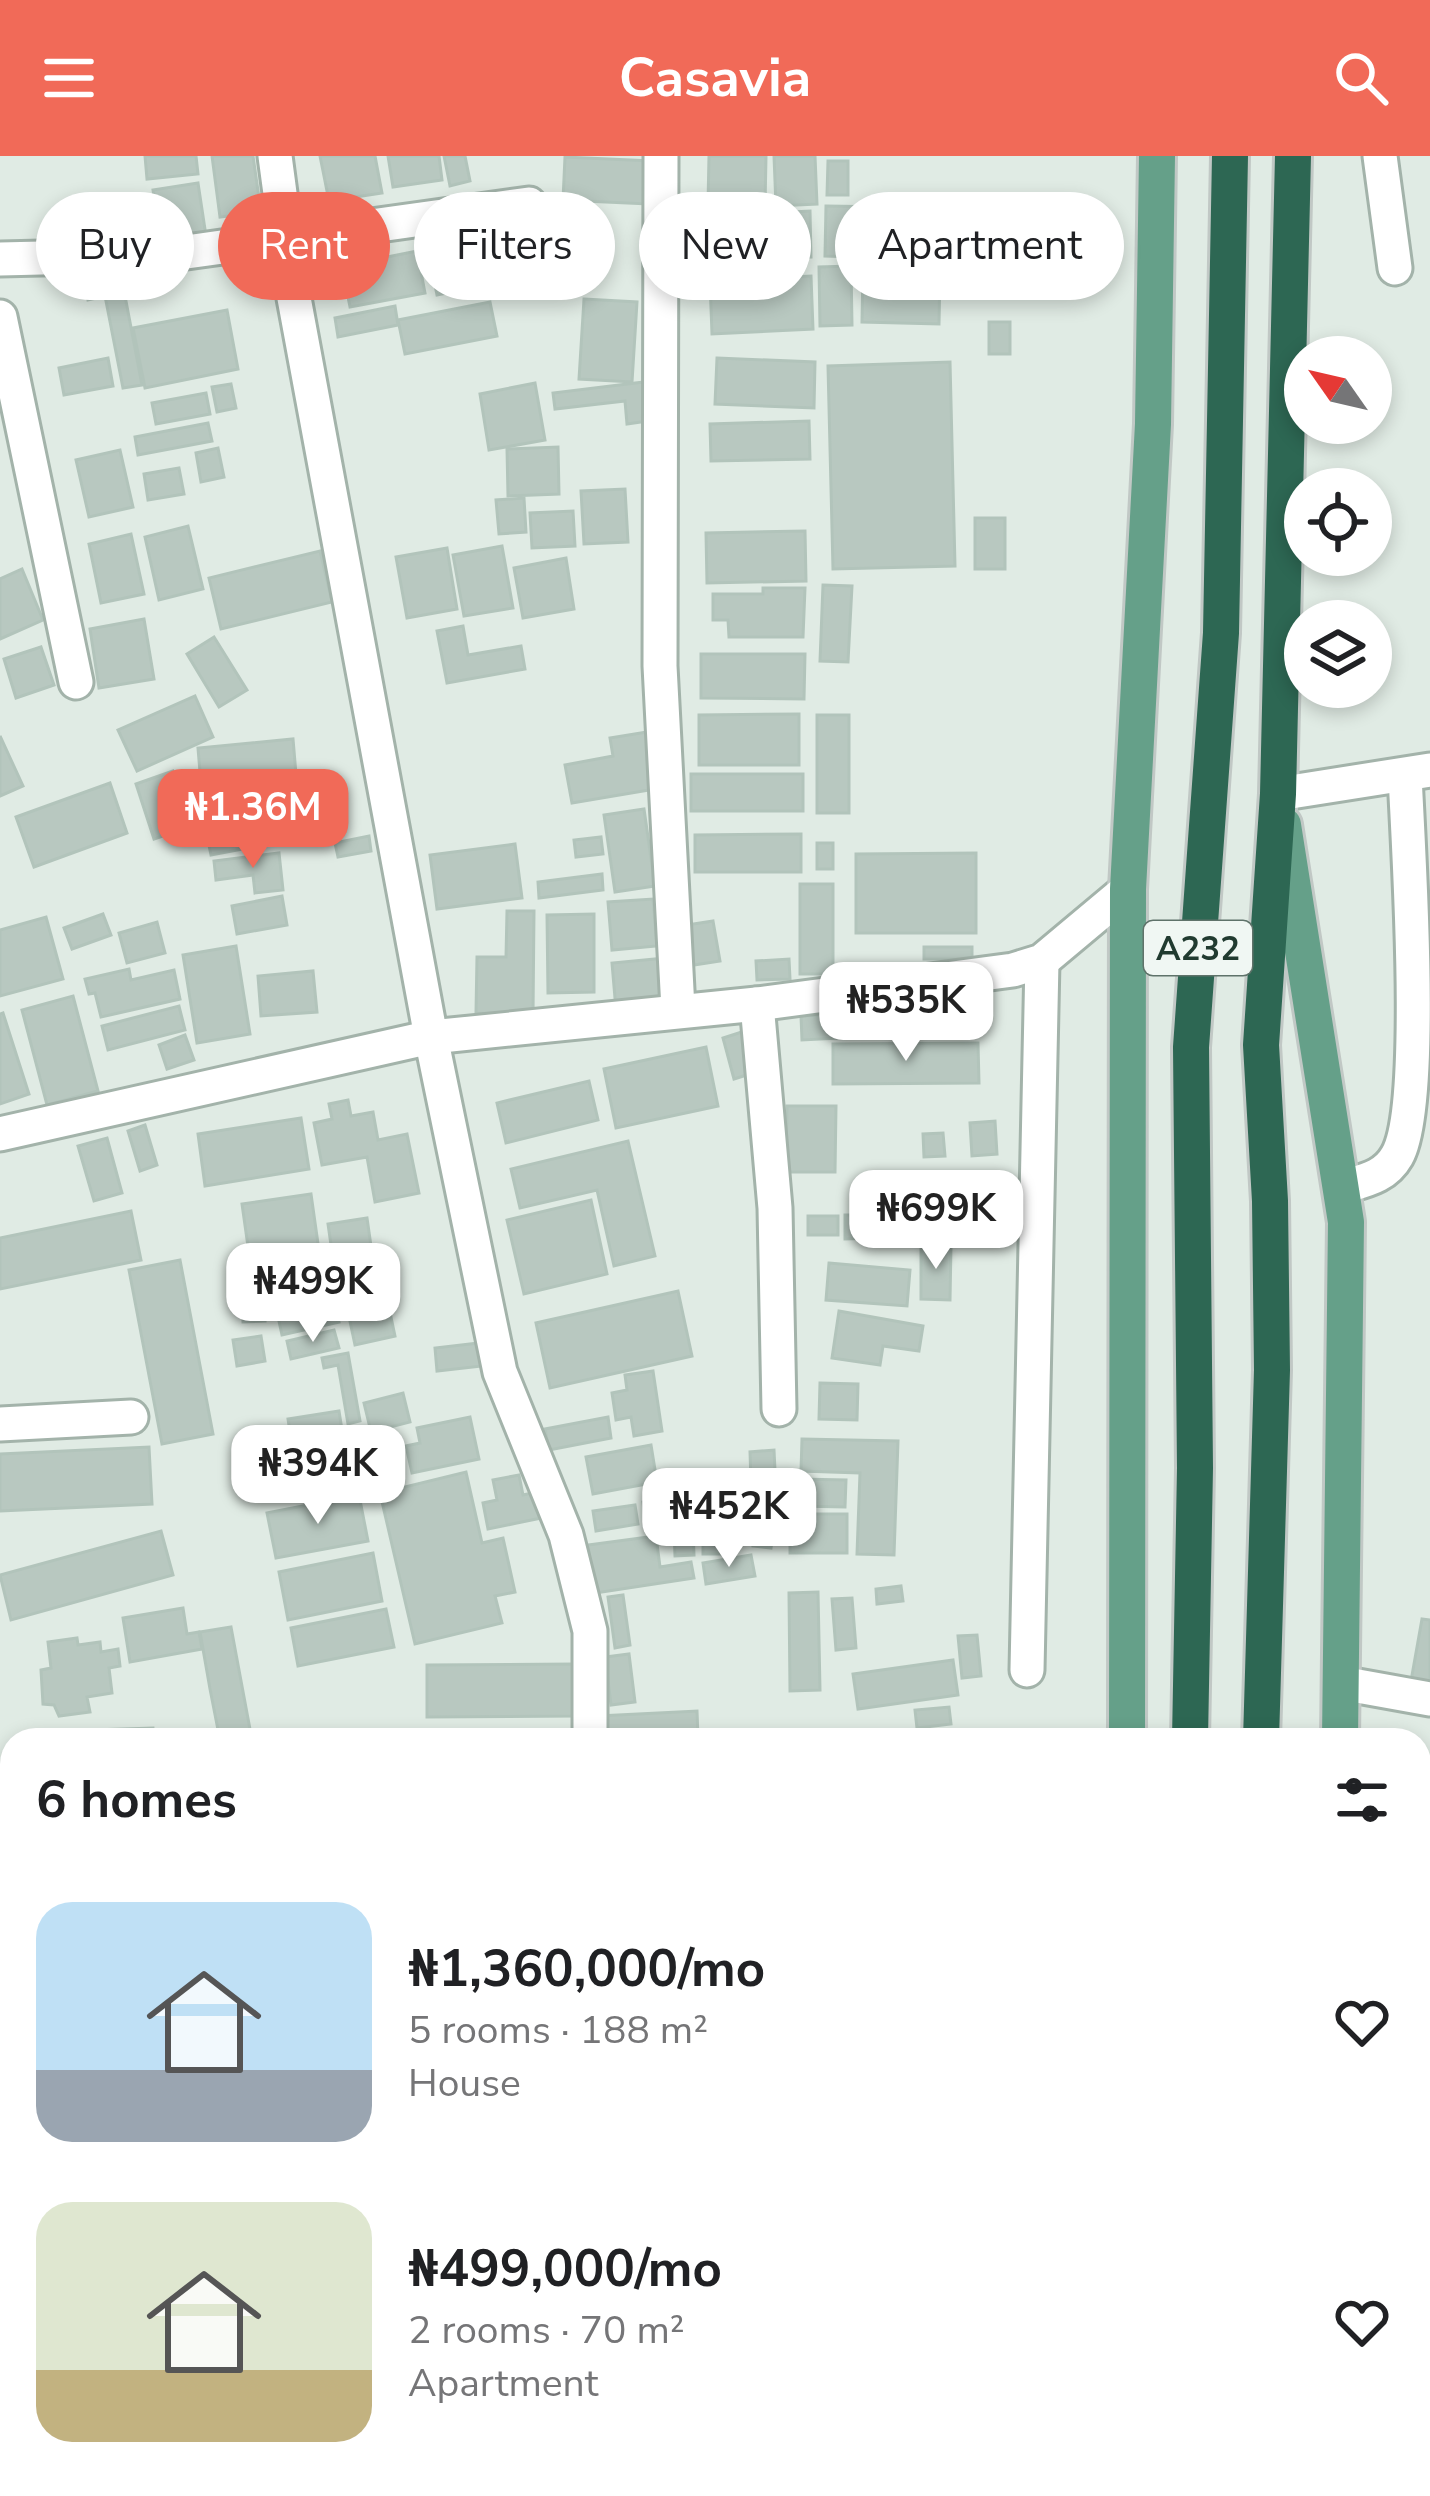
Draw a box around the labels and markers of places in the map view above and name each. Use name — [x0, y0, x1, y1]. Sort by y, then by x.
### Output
pin: ₦1.36M — [155, 769, 351, 871]
pin: ₦535K — [822, 962, 990, 1064]
pin: ₦699K — [852, 1170, 1020, 1272]
pin: ₦499K — [229, 1243, 397, 1345]
pin: ₦394K — [234, 1425, 402, 1527]
pin: ₦452K — [645, 1468, 813, 1570]

